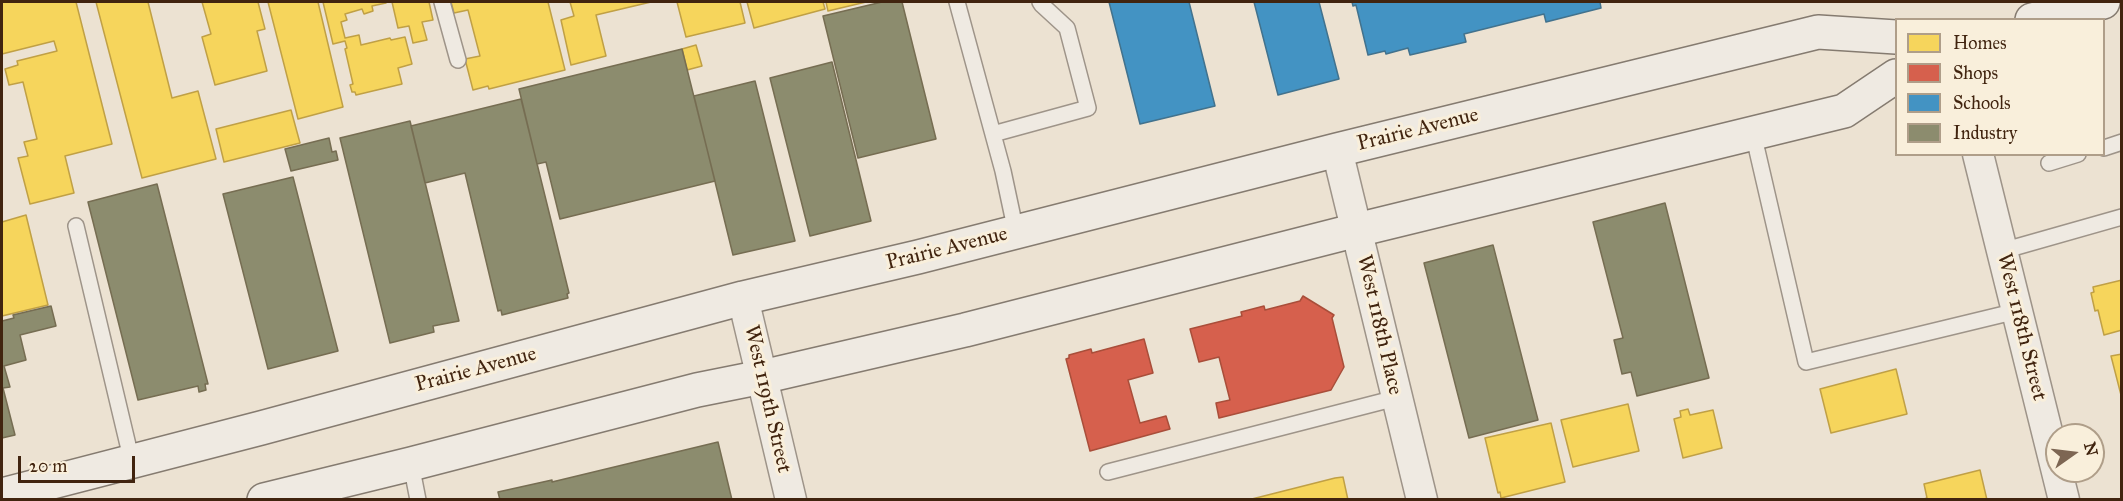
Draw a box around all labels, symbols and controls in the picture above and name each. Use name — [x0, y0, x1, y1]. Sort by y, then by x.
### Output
legend — [1895, 18, 2105, 156]
text: Homes — [1953, 32, 2007, 54]
text: Shops — [1953, 62, 1998, 84]
text: Schools — [1953, 92, 2011, 114]
street label: Prairie Avenue — [1355, 103, 1481, 157]
text: Industry — [1953, 122, 2017, 144]
street label: Prairie Avenue — [884, 222, 1010, 276]
street label: West 118th Street — [1991, 251, 2051, 403]
street label: West 118th Place — [1351, 252, 1407, 398]
street label: West 119th Street — [738, 323, 796, 475]
street label: Prairie Avenue — [413, 342, 539, 398]
north arrow — [2045, 423, 2105, 483]
text: N — [2080, 440, 2102, 458]
scale bar — [21, 444, 138, 482]
text: 20 m — [29, 455, 67, 477]

